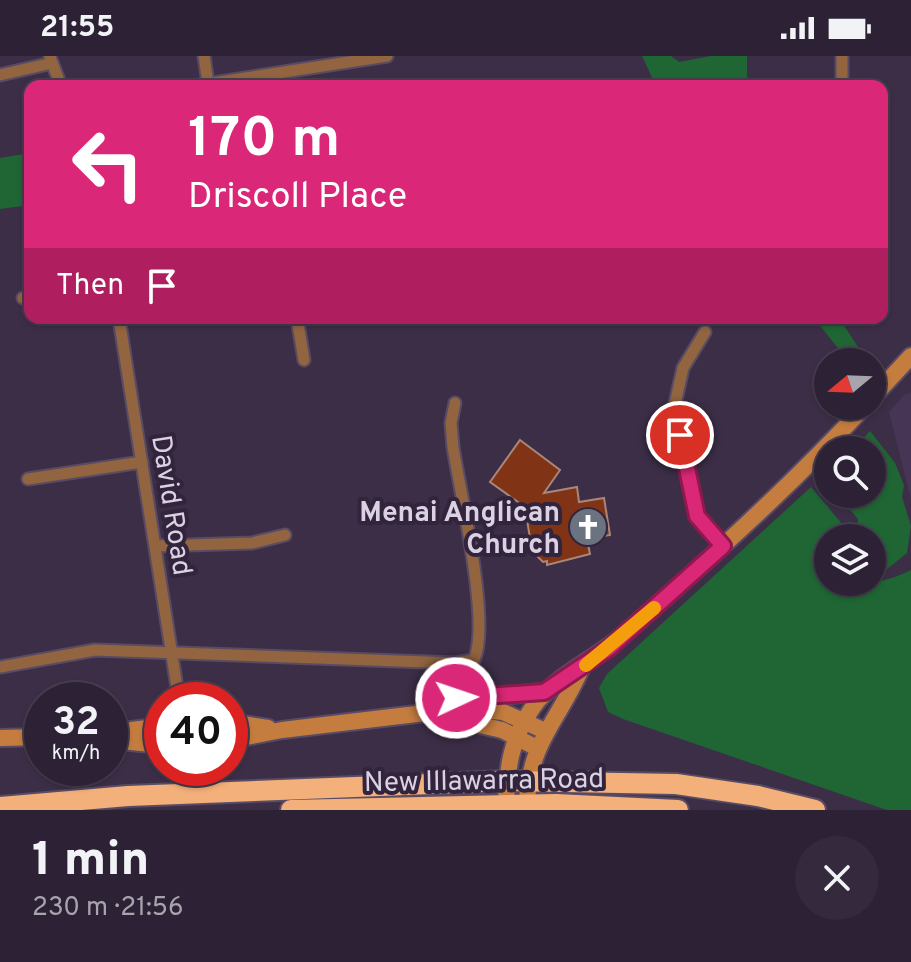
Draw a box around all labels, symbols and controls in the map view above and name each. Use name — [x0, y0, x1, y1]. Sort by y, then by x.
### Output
text: 21:55 — [40, 10, 114, 47]
text: 170 m — [188, 106, 340, 176]
icon: left — [56, 112, 160, 216]
text: Driscoll Place — [188, 175, 407, 221]
icon: arrive — [140, 264, 184, 308]
text: Then — [56, 268, 124, 305]
north arrow — [814, 348, 886, 420]
map controls — [814, 348, 886, 596]
pin — [646, 401, 714, 469]
icon: arrive — [658, 413, 702, 457]
street label: David Road — [141, 433, 199, 578]
button: search — [814, 436, 886, 508]
place label: Menai Anglican Church — [359, 496, 560, 564]
church icon: Menai Anglican Church — [567, 506, 609, 548]
button: layers — [814, 524, 886, 596]
position arrow — [414, 656, 498, 740]
speed limit sign: 40 — [144, 682, 248, 786]
text: 32 — [52, 699, 100, 749]
text: km/h — [52, 741, 100, 767]
street label: New Illawarra Road — [364, 762, 605, 802]
text: 1 min — [32, 832, 149, 892]
button: close — [795, 836, 879, 920]
text: 230 m · 21:56 — [32, 892, 183, 925]

